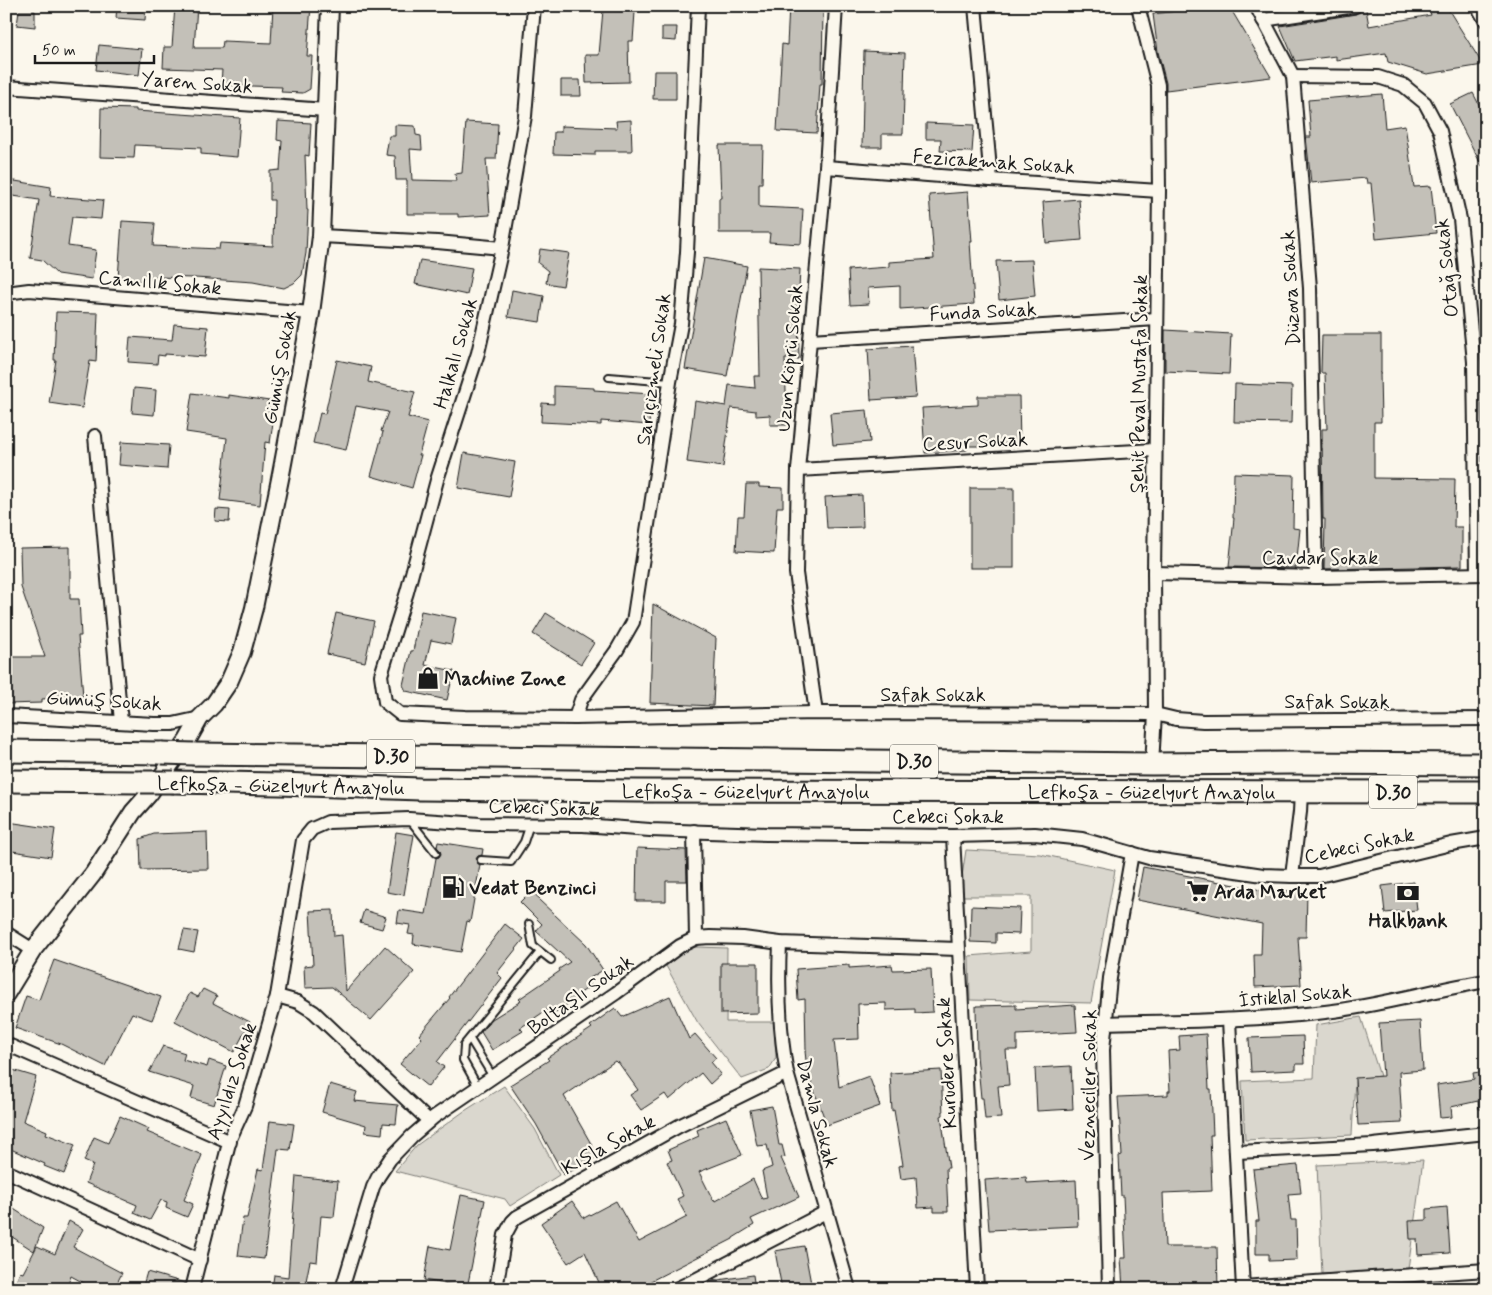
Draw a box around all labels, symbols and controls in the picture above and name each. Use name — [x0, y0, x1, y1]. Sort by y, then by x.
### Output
scale bar — [35, 32, 154, 64]
text: 50 m — [42, 41, 76, 61]
street label: Yaren Sokak — [140, 66, 254, 101]
street label: Fezicakmak Sokak — [912, 143, 1076, 182]
street label: Otağ Sokak — [1429, 217, 1466, 319]
street label: Düzova Sokak — [1275, 229, 1308, 347]
street label: Camılık Sokak — [97, 265, 223, 302]
street label: Şehit Peval Mustafa Sokak — [1124, 274, 1155, 494]
street label: Uzun Köprü Sokak — [771, 283, 810, 433]
street label: Sarıçizmeli Sokak — [630, 291, 679, 447]
street label: Halkalı Sokak — [428, 295, 485, 412]
street label: Funda Sokak — [929, 296, 1037, 329]
street label: Gümüş Sokak — [257, 308, 304, 427]
street label: Cesur Sokak — [922, 426, 1029, 459]
street label: Cavdar Sokak — [1262, 545, 1378, 572]
shop icon: Machine Zone — [415, 665, 441, 691]
place label: Machine Zone — [444, 666, 566, 693]
street label: Safak Sokak — [880, 682, 986, 709]
street label: Gümüş Sokak — [45, 685, 163, 718]
street label: Safak Sokak — [1284, 689, 1390, 716]
road number: D.30 — [367, 739, 415, 772]
road number: D.30 — [890, 744, 938, 778]
street label: Lefkoşa - Güzelyurt Anayolu — [157, 771, 405, 802]
road number: D.30 — [1369, 776, 1417, 809]
street label: Lefkoşa - Güzelyurt Anayolu — [622, 779, 870, 806]
street label: Lefkoşa - Güzelyurt Anayolu — [1028, 779, 1276, 807]
street label: Cebeci Sokak — [488, 793, 600, 824]
street label: Cebeci Sokak — [892, 804, 1004, 831]
street label: Cebeci Sokak — [1302, 822, 1417, 871]
fuel station icon: Vedat Benzinci — [440, 874, 466, 900]
place label: Vedat Benzinci — [469, 875, 596, 902]
supermarket icon: Arda Market — [1185, 878, 1211, 904]
place label: Arda Market — [1214, 879, 1327, 906]
bank icon: Halkbank — [1395, 880, 1421, 906]
place label: Halkbank — [1369, 908, 1447, 935]
street label: Boltaşlı Sokak — [522, 949, 639, 1042]
street label: İstiklal Sokak — [1238, 978, 1353, 1015]
street label: Kurudere Sokak — [931, 996, 964, 1129]
street label: Vezneciler Sokak — [1075, 1009, 1104, 1161]
street label: Ayyıldız Sokak — [201, 1019, 264, 1144]
street label: Damla Sokak — [789, 1056, 844, 1171]
street label: Kışla Sokak — [557, 1108, 660, 1182]

